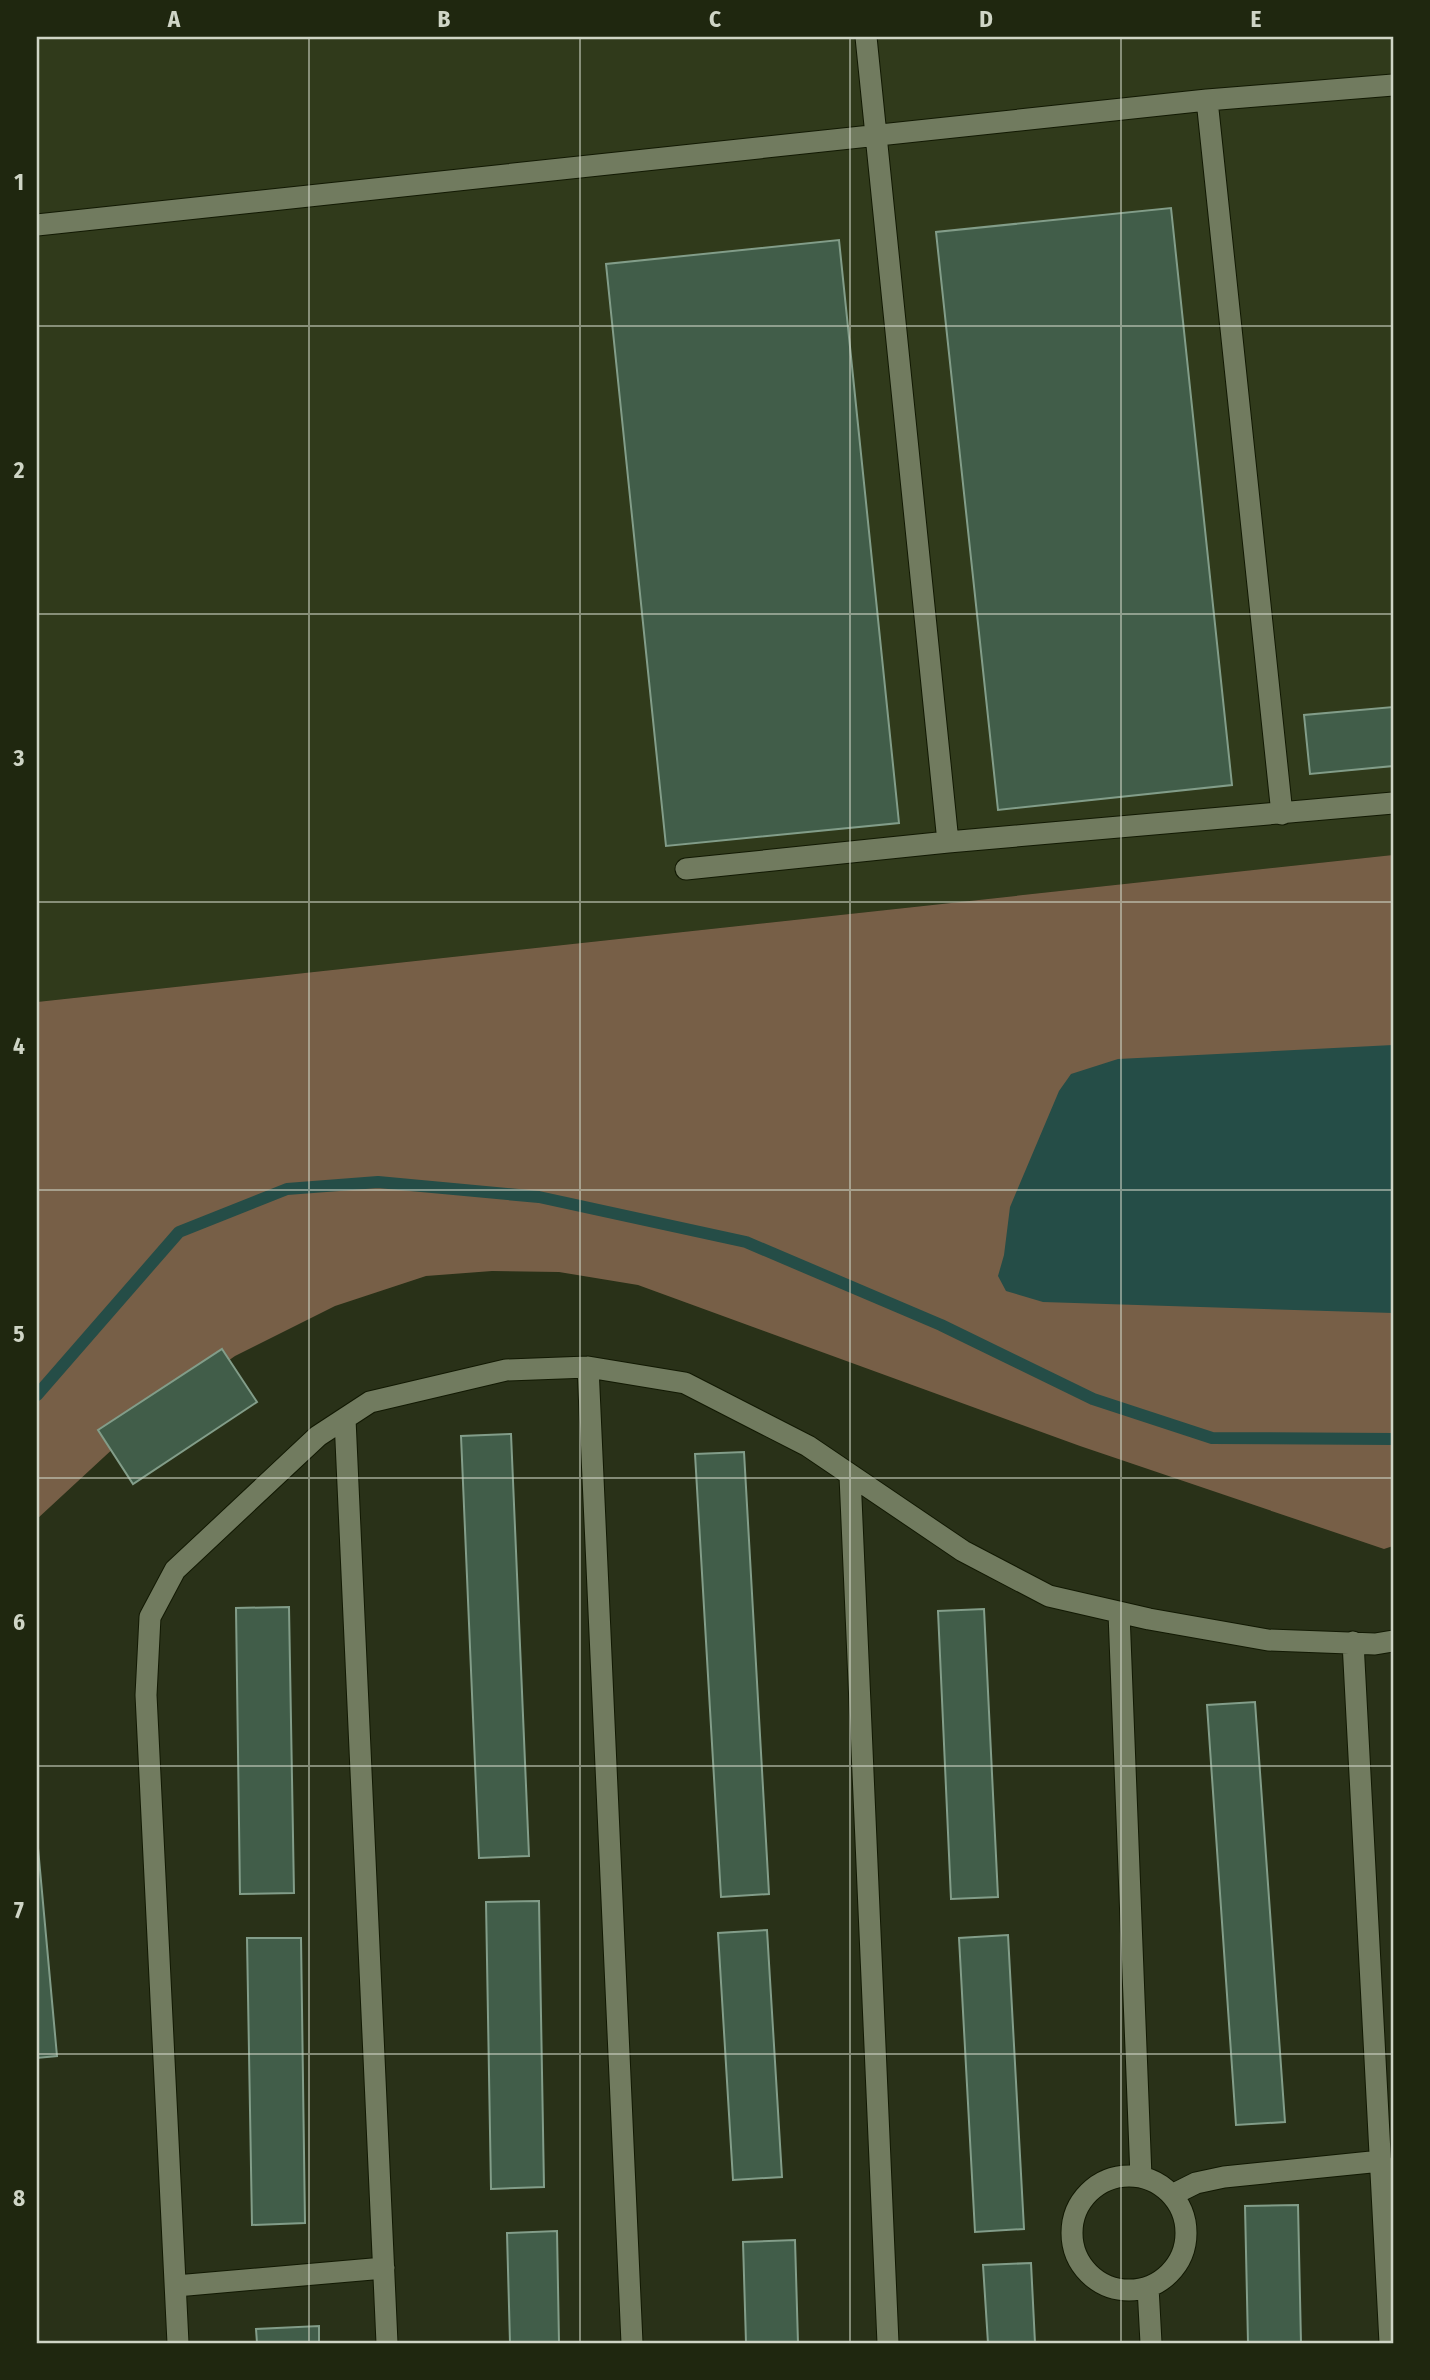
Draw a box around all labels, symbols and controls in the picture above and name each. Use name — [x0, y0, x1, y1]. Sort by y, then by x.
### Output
text: A — [167, 5, 181, 33]
text: B — [438, 5, 451, 33]
text: C — [709, 5, 721, 33]
text: D — [979, 5, 993, 33]
text: E — [1251, 5, 1262, 33]
text: 1 — [14, 168, 24, 196]
text: 2 — [13, 456, 25, 484]
text: 3 — [13, 744, 25, 772]
text: 4 — [13, 1032, 25, 1060]
text: 5 — [13, 1320, 25, 1348]
text: 6 — [13, 1608, 25, 1636]
text: 7 — [14, 1896, 24, 1924]
text: 8 — [13, 2184, 25, 2212]

